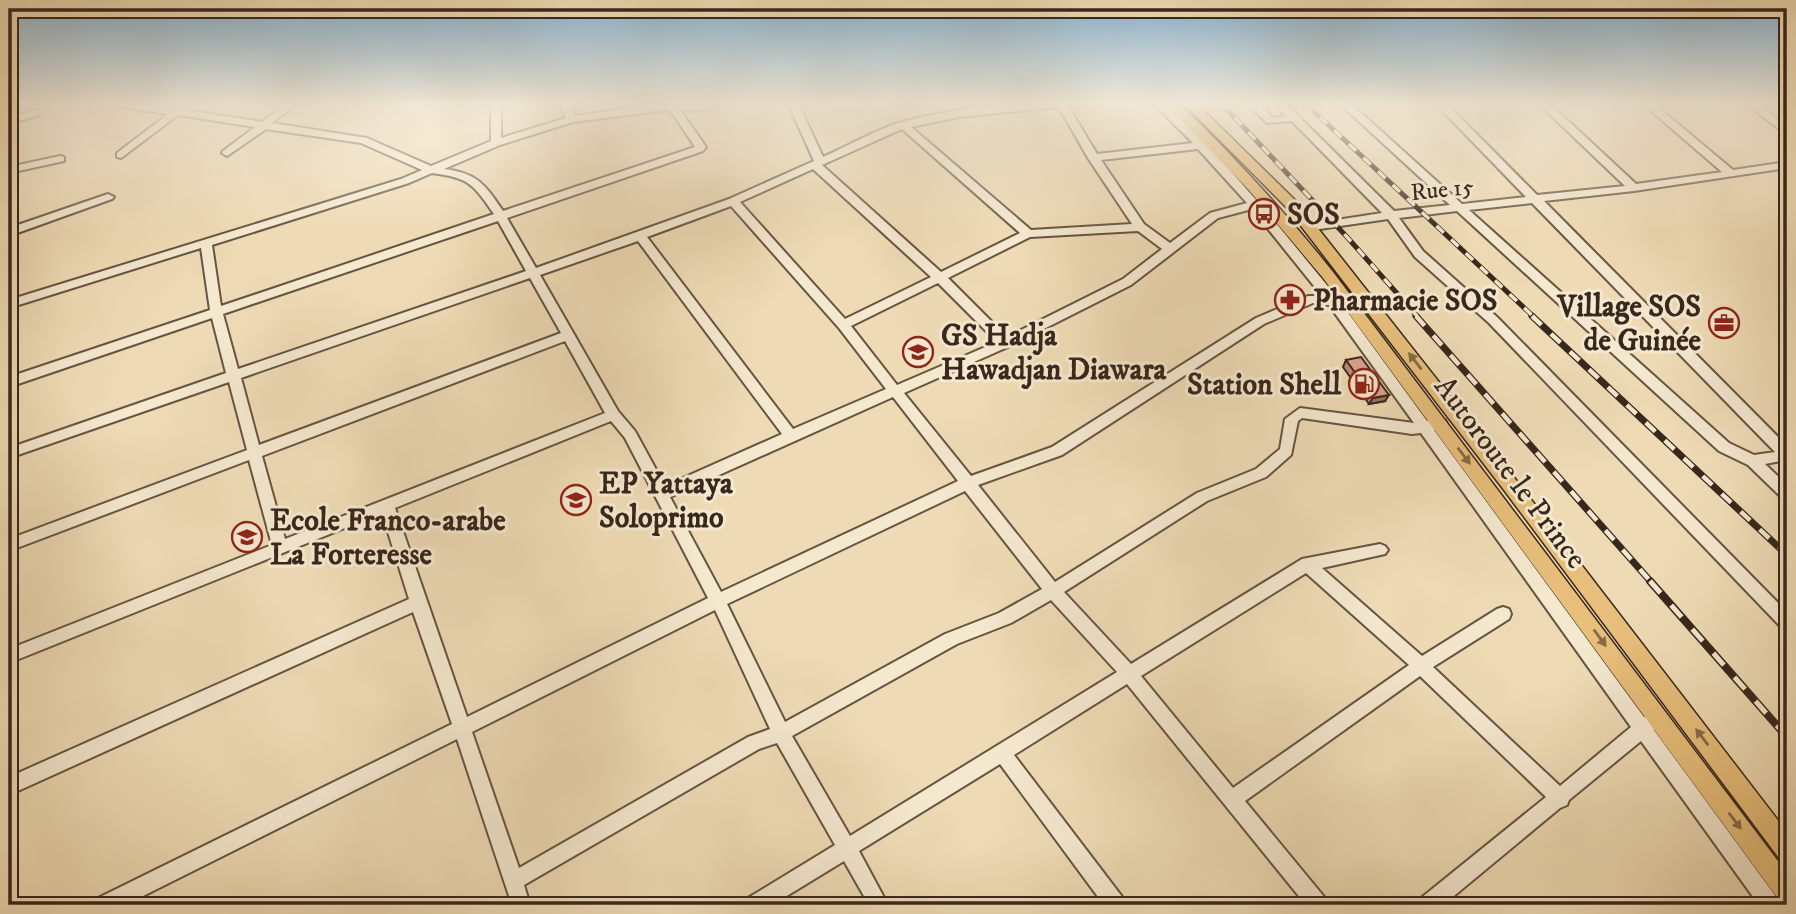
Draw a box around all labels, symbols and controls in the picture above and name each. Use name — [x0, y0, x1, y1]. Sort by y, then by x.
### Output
street label: Rue 15 — [1409, 172, 1475, 208]
bus stop icon: SOS — [1247, 197, 1281, 231]
place label: SOS — [1287, 197, 1340, 234]
pharmacy icon: Pharmacie SOS — [1273, 283, 1307, 317]
place label: Pharmacie SOS — [1313, 283, 1498, 320]
place label: Village SOS de Guinée — [1557, 289, 1702, 360]
office icon: Village SOS de Guinée — [1707, 306, 1741, 340]
place label: GS Hadja Hawadjan Diawara — [941, 318, 1168, 389]
school or university icon: GS Hadja Hawadjan Diawara — [901, 335, 935, 369]
one-way arrow — [1407, 353, 1422, 371]
place label: Station Shell — [1187, 367, 1342, 404]
fuel station icon: Station Shell — [1347, 367, 1381, 401]
street label: Autoroute le Prince — [1425, 369, 1594, 576]
one-way arrow — [1457, 447, 1471, 465]
place label: EP Yattaya Soloprimo — [599, 466, 734, 537]
school or university icon: EP Yattaya Soloprimo — [559, 483, 593, 517]
place label: Ecole Franco-arabe La Forteresse — [270, 503, 506, 574]
school or university icon: Ecole Franco-arabe La Forteresse — [230, 520, 264, 554]
one-way arrow — [1592, 629, 1607, 647]
one-way arrow — [1695, 728, 1709, 746]
one-way arrow — [1728, 812, 1742, 831]

